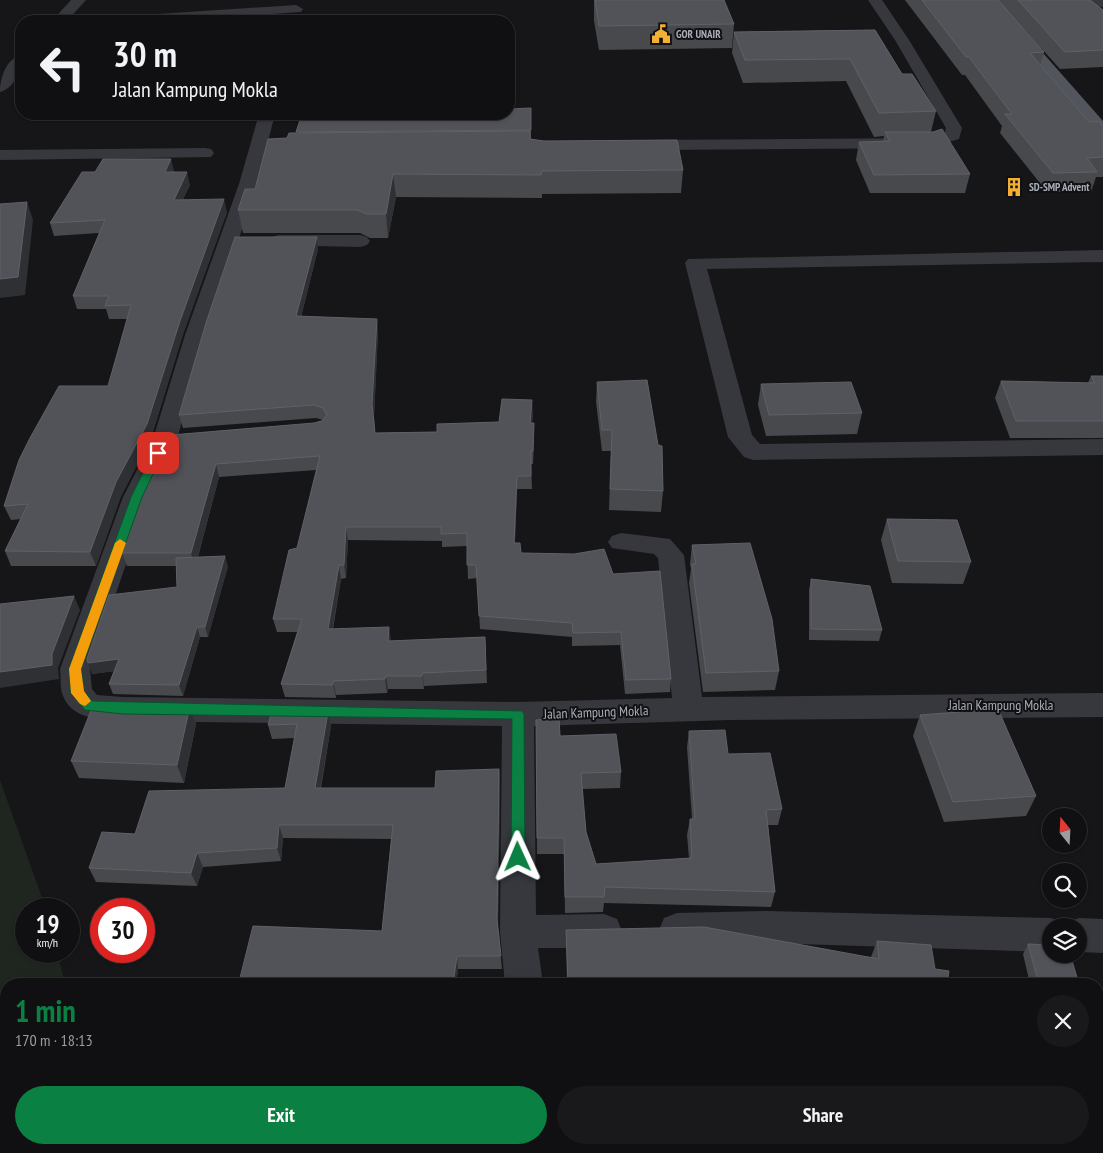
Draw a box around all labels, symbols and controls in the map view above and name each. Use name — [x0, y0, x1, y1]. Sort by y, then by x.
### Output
public building icon: GOR UNAIR — [650, 23, 672, 45]
place label: GOR UNAIR — [676, 27, 721, 41]
text: 30 m — [113, 31, 177, 77]
icon: left — [30, 35, 95, 100]
text: Jalan Kampung Mokla — [113, 75, 278, 103]
building icon: SD-SMP Advent — [1003, 176, 1025, 198]
place label: SD-SMP Advent — [1029, 180, 1090, 194]
pin — [137, 432, 179, 474]
icon: arrive — [144, 439, 172, 467]
street label: Jalan Kampung Mokla — [948, 696, 1053, 714]
street label: Jalan Kampung Mokla — [542, 701, 649, 723]
north arrow — [1042, 808, 1088, 852]
map controls — [1042, 808, 1087, 963]
position arrow — [491, 830, 543, 882]
button: search — [1042, 863, 1087, 908]
speed limit sign: 30 — [90, 898, 155, 963]
text: 19 — [36, 908, 59, 940]
button: layers — [1042, 918, 1087, 963]
text: km/h — [37, 935, 58, 950]
text: 1 min — [15, 991, 76, 1030]
button: close — [1037, 995, 1089, 1047]
text: 170 m · 18:13 — [15, 1030, 93, 1050]
button: Exit — [15, 1086, 547, 1144]
button: Share — [557, 1086, 1089, 1144]

